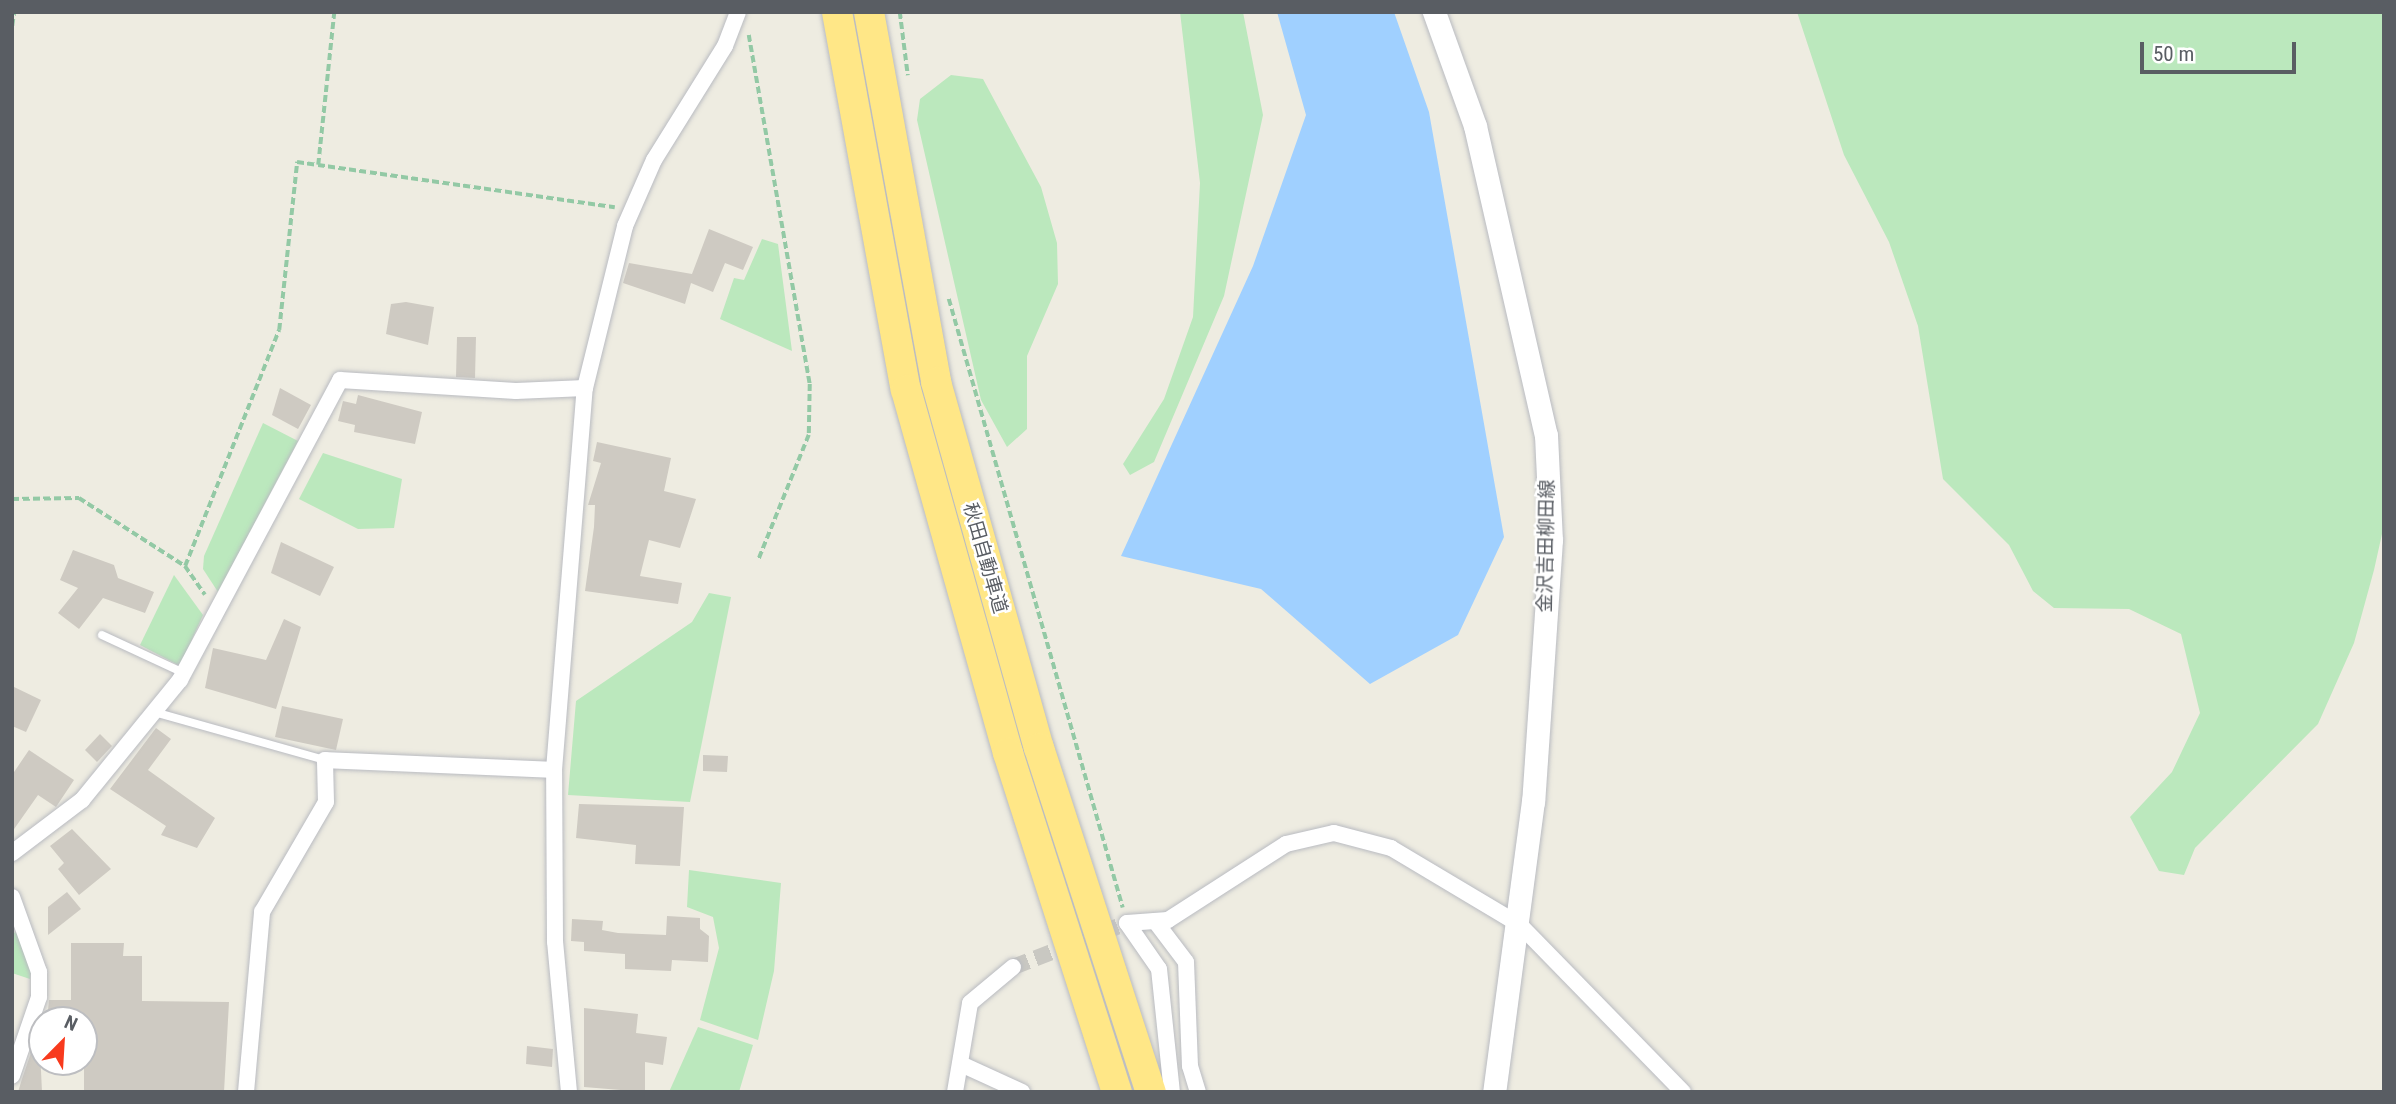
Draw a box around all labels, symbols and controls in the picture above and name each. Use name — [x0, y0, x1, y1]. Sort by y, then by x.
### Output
scale bar — [2144, 28, 2300, 72]
text: 50 m — [2153, 42, 2194, 66]
street label: 金沢吉田柳田線 — [1533, 479, 1559, 613]
street label: 秋田自動車道 — [958, 500, 1012, 616]
north arrow — [28, 1006, 98, 1076]
text: N — [61, 1010, 81, 1036]

